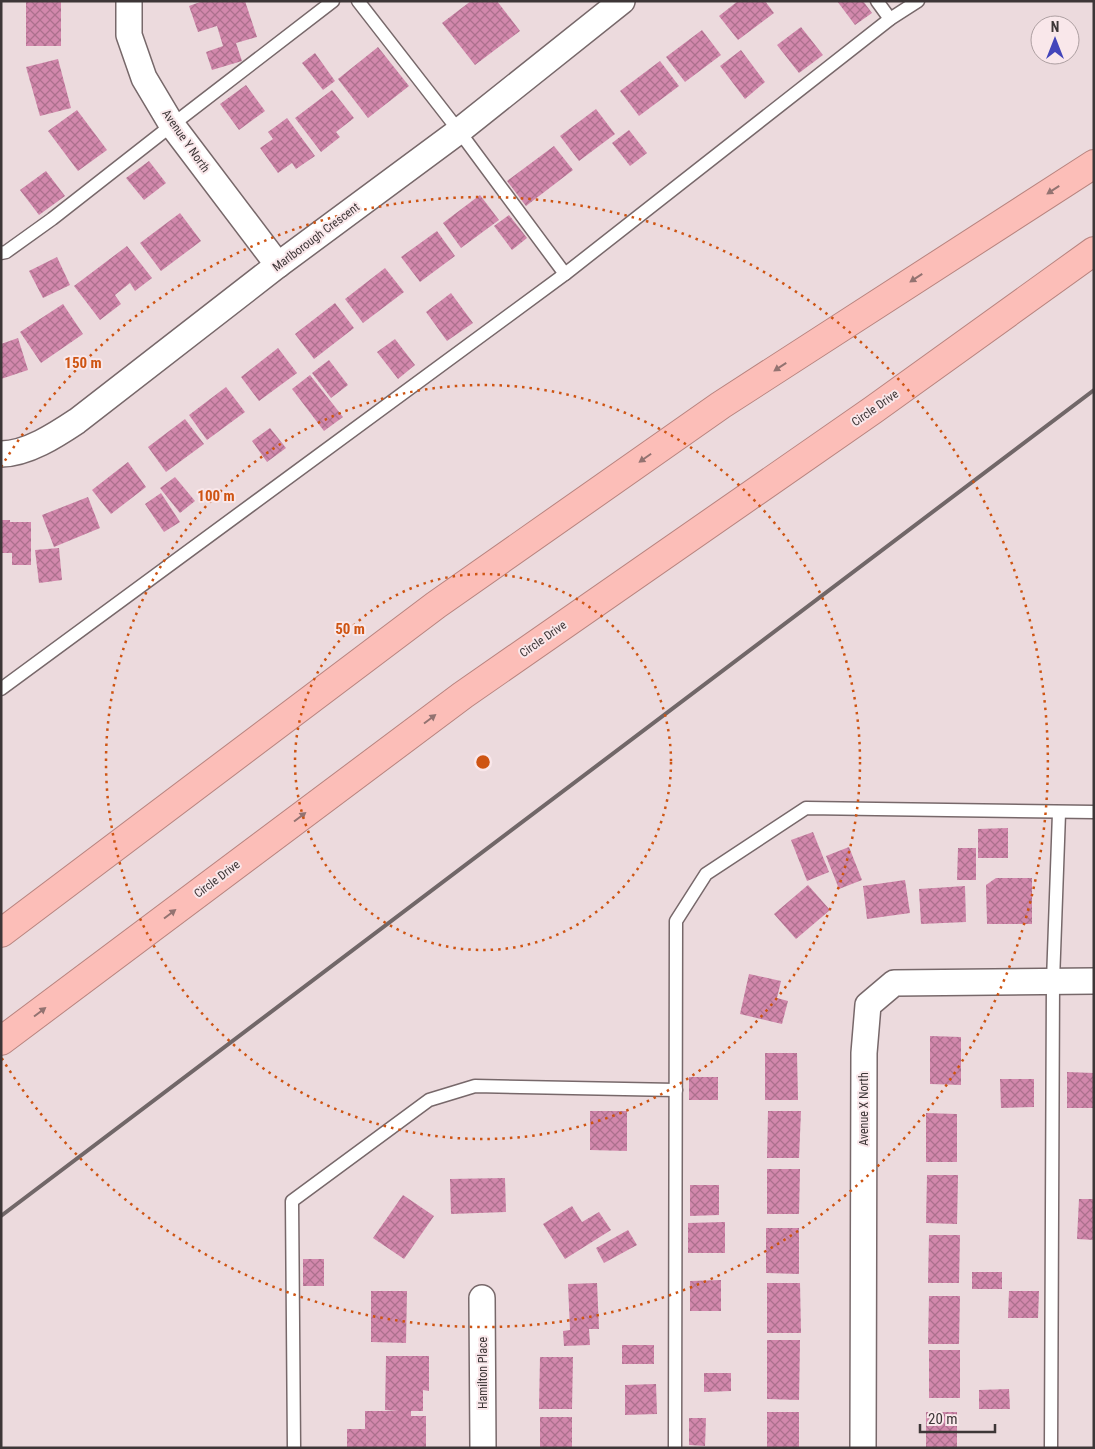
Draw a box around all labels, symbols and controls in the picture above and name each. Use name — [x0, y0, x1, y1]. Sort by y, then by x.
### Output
north arrow — [1030, 15, 1080, 65]
text: N — [1051, 19, 1059, 35]
street label: Avenue Y North — [159, 107, 213, 175]
one-way arrow — [1046, 185, 1059, 195]
street label: Marlborough Crescent — [270, 200, 362, 274]
one-way arrow — [910, 274, 923, 283]
text: 150 m — [64, 354, 102, 372]
one-way arrow — [773, 362, 787, 371]
street label: Circle Drive — [849, 387, 901, 429]
one-way arrow — [639, 453, 652, 463]
text: 100 m — [197, 487, 235, 505]
street label: Circle Drive — [517, 618, 569, 660]
text: 50 m — [335, 620, 365, 638]
one-way arrow — [423, 714, 437, 724]
centre of rings — [474, 753, 492, 771]
one-way arrow — [293, 811, 306, 822]
street label: Circle Drive — [191, 857, 243, 901]
one-way arrow — [163, 909, 177, 919]
one-way arrow — [33, 1006, 46, 1017]
street label: Avenue X North — [857, 1072, 871, 1146]
street label: Hamilton Place — [476, 1337, 490, 1409]
scale bar — [920, 1402, 995, 1434]
text: 20 m — [928, 1410, 958, 1428]

